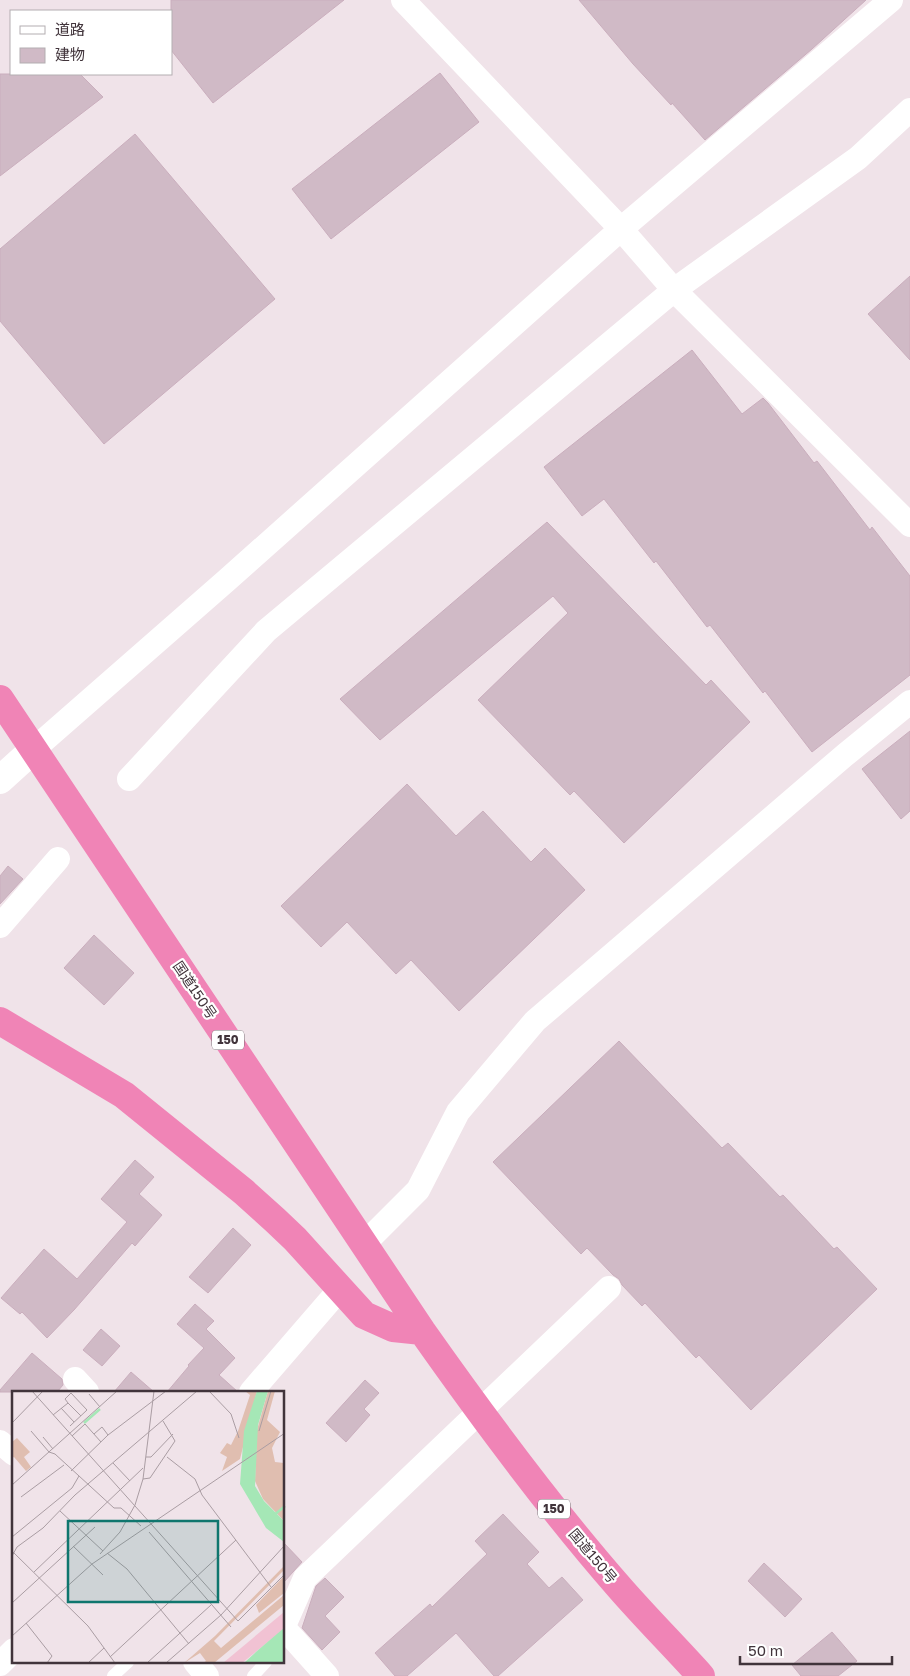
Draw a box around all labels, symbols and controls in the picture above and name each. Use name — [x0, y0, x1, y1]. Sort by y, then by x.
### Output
legend — [10, 10, 172, 75]
text: 道路 — [55, 20, 85, 38]
text: 建物 — [55, 45, 85, 63]
street label: 国道150号 — [170, 958, 221, 1022]
road number: 150 — [212, 1030, 244, 1050]
inset map — [12, 1391, 285, 1664]
road number: 150 — [538, 1500, 570, 1518]
street label: 国道150号 — [566, 1525, 621, 1586]
scale bar — [740, 1634, 892, 1666]
text: 50 m — [748, 1641, 783, 1659]

